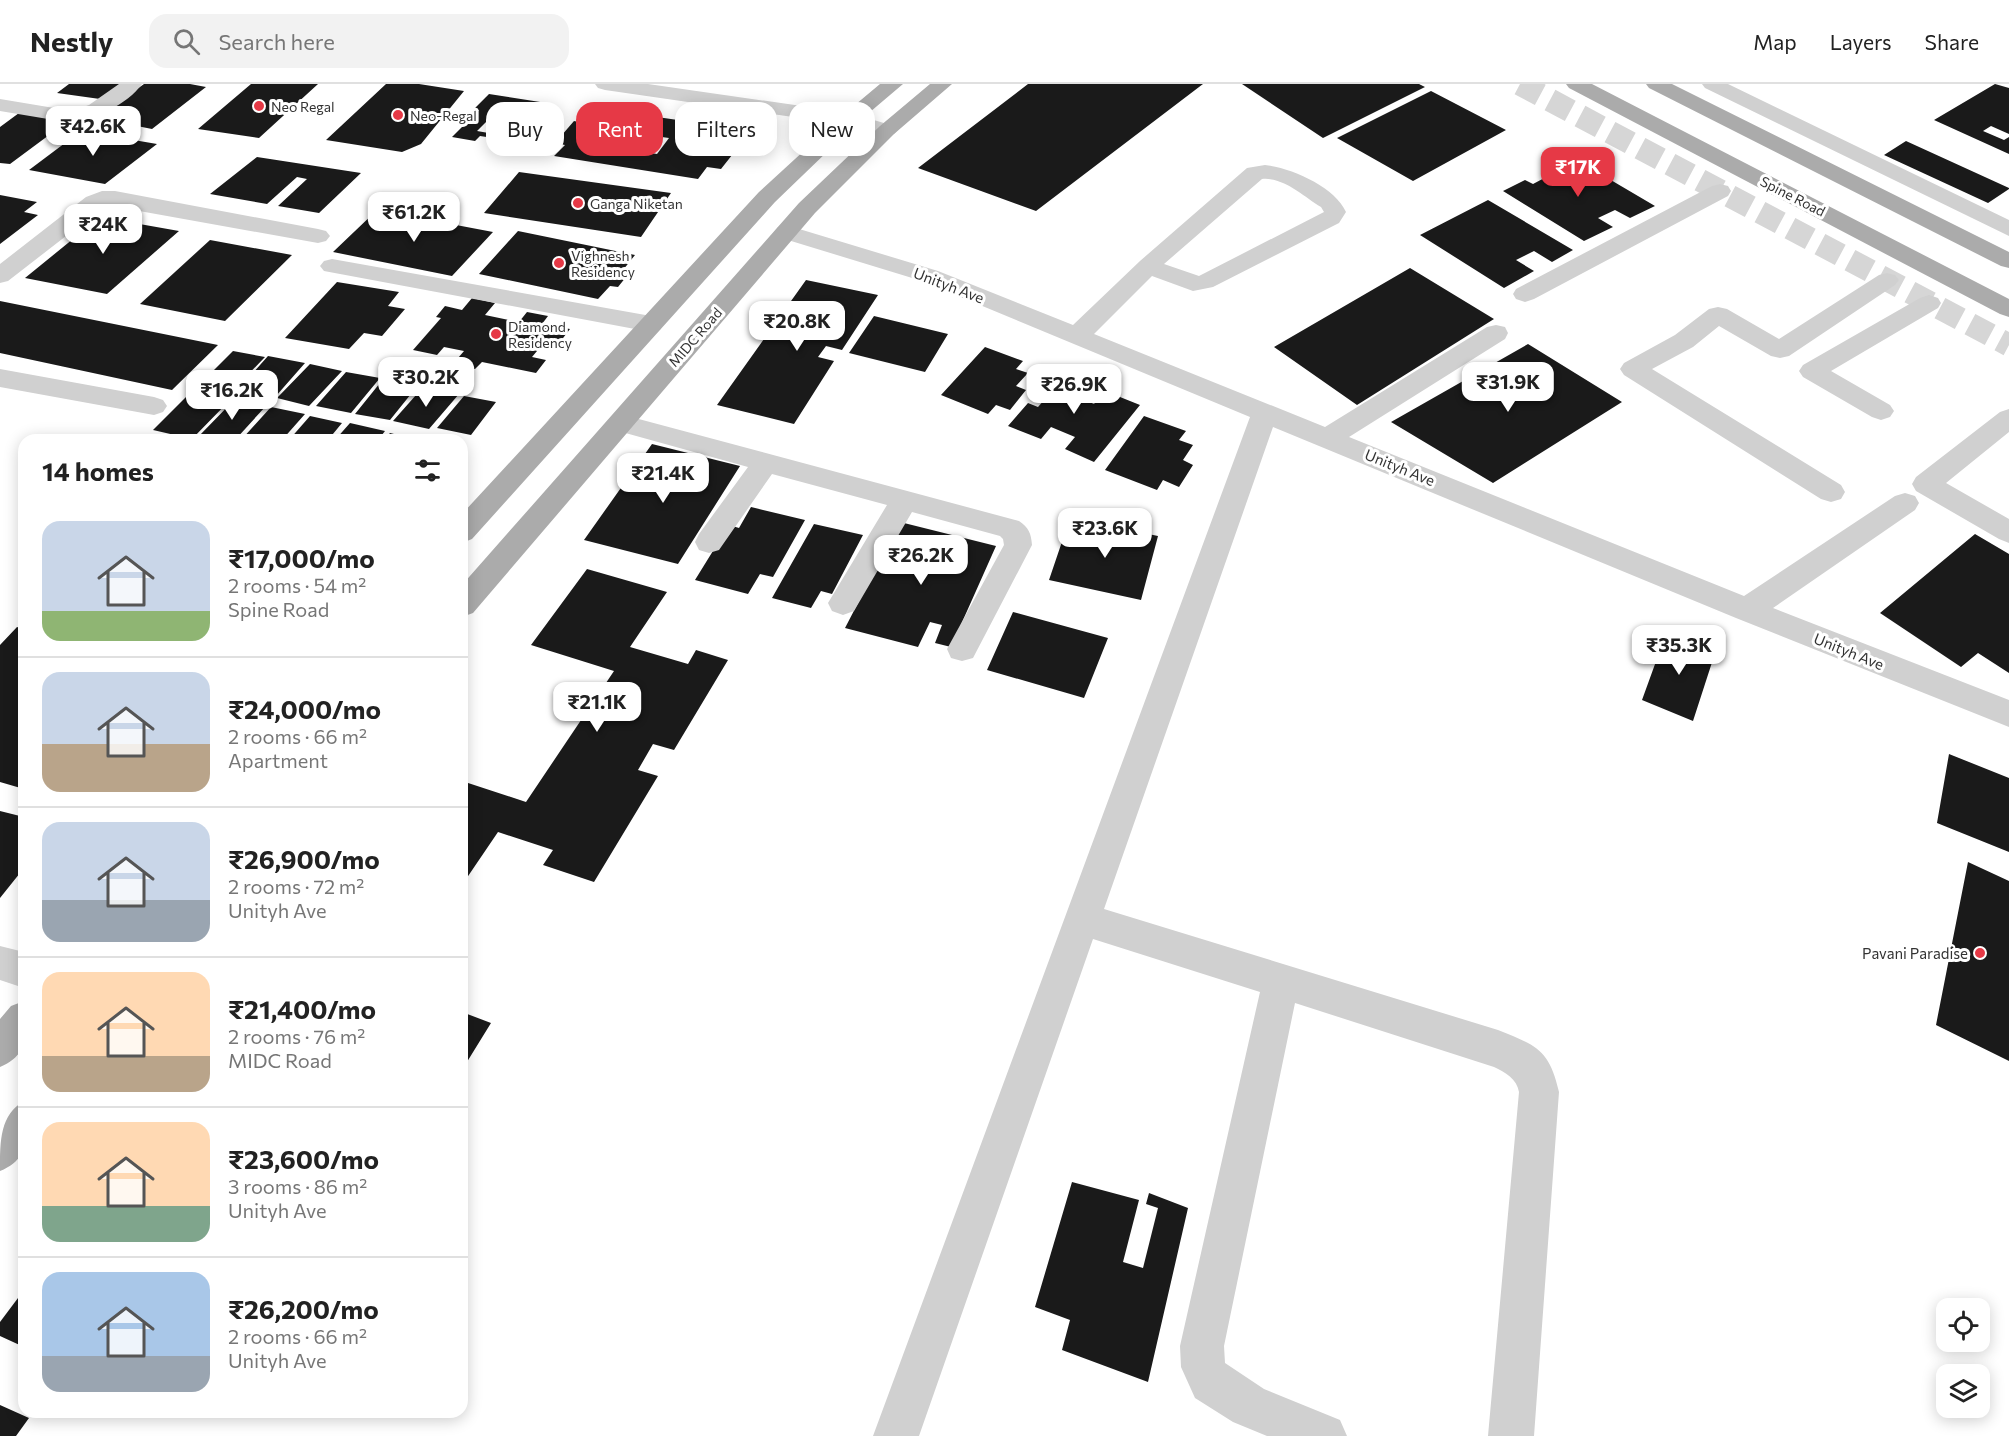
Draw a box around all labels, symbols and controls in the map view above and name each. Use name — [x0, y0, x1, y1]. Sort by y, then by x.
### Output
search box — [149, 14, 569, 68]
text: Nestly — [30, 24, 113, 58]
icon: search — [170, 25, 203, 58]
text: Search here — [218, 28, 335, 55]
text: Map — [1753, 29, 1797, 54]
text: Layers — [1830, 29, 1892, 54]
text: Share — [1925, 29, 1979, 54]
place label: Neo Regal — [271, 98, 335, 115]
marker: Neo Regal — [252, 99, 266, 113]
chip: Buy — [486, 102, 564, 156]
chip: Rent — [576, 102, 663, 156]
chip: Filters — [675, 102, 777, 156]
chip: New — [789, 102, 875, 156]
pin: ₹42.6K — [44, 106, 142, 157]
place label: Neo-Regal — [410, 107, 477, 124]
marker: Neo-Regal — [391, 108, 405, 122]
text: ₹42.6K — [60, 113, 126, 137]
pin: ₹17K — [1542, 147, 1614, 198]
text: ₹17K — [1555, 154, 1601, 178]
street label: Spine Road — [1758, 172, 1828, 220]
pin: ₹61.2K — [365, 192, 463, 243]
place label: Ganga Niketan — [590, 195, 683, 212]
marker: Ganga Niketan — [571, 196, 585, 210]
text: ₹61.2K — [382, 199, 446, 223]
pin: ₹24K — [67, 204, 139, 255]
text: ₹24K — [78, 211, 128, 235]
place label: Vighnesh Residency — [571, 247, 635, 280]
marker: Vighnesh Residency — [552, 256, 566, 270]
street label: Unityh Ave — [911, 263, 987, 307]
pin: ₹20.8K — [748, 301, 846, 352]
street label: MIDC Road — [665, 304, 725, 370]
text: ₹20.8K — [763, 308, 831, 332]
place label: Diamond Residency — [508, 318, 572, 351]
marker: Diamond Residency — [489, 327, 503, 341]
pin: ₹30.2K — [377, 357, 475, 408]
pin: ₹31.9K — [1459, 362, 1557, 413]
text: ₹30.2K — [392, 364, 460, 388]
pin: ₹26.9K — [1025, 364, 1123, 415]
text: ₹31.9K — [1476, 369, 1540, 393]
pin: ₹16.2K — [183, 370, 281, 421]
text: ₹26.9K — [1040, 371, 1108, 395]
text: ₹16.2K — [200, 377, 264, 401]
street label: Unityh Ave — [1362, 445, 1438, 489]
pin: ₹21.4K — [614, 453, 712, 504]
icon: filters — [411, 454, 444, 487]
text: 14 homes — [42, 455, 154, 486]
text: ₹21.4K — [631, 460, 695, 484]
pin: ₹23.6K — [1056, 508, 1154, 559]
text: ₹23.6K — [1072, 515, 1138, 539]
pin: ₹26.2K — [872, 535, 970, 586]
text: ₹17,000/mo — [228, 542, 375, 573]
text: ₹26.2K — [888, 542, 954, 566]
icon: home — [90, 545, 162, 617]
text: 2 rooms · 54 m² — [228, 573, 366, 597]
text: Spine Road — [228, 597, 329, 621]
pin: ₹35.3K — [1630, 625, 1728, 676]
street label: Unityh Ave — [1811, 629, 1887, 673]
text: ₹35.3K — [1646, 632, 1712, 656]
pin: ₹21.1K — [548, 682, 646, 733]
text: ₹21.1K — [567, 689, 627, 713]
text: ₹24,000/mo — [228, 693, 381, 724]
icon: home — [90, 696, 162, 768]
text: 2 rooms · 66 m² — [228, 724, 367, 748]
text: Apartment — [228, 748, 328, 772]
text: ₹26,900/mo — [228, 843, 380, 874]
icon: home — [90, 846, 162, 918]
text: 2 rooms · 72 m² — [228, 874, 364, 898]
text: Unityh Ave — [228, 898, 327, 922]
place label: Pavani Paradise — [1862, 944, 1968, 962]
marker: Pavani Paradise — [1973, 946, 1987, 960]
text: ₹21,400/mo — [228, 993, 376, 1024]
icon: home — [90, 996, 162, 1068]
text: 2 rooms · 76 m² — [228, 1024, 365, 1048]
text: MIDC Road — [228, 1048, 332, 1072]
text: ₹23,600/mo — [228, 1143, 379, 1174]
icon: home — [90, 1146, 162, 1218]
text: 3 rooms · 86 m² — [228, 1174, 367, 1198]
text: Unityh Ave — [228, 1198, 327, 1222]
text: ₹26,200/mo — [228, 1293, 379, 1324]
icon: home — [90, 1296, 162, 1368]
map controls — [1936, 1298, 1990, 1418]
button: locate — [1936, 1298, 1990, 1352]
text: 2 rooms · 66 m² — [228, 1324, 367, 1348]
text: Unityh Ave — [228, 1348, 327, 1372]
button: layers — [1936, 1364, 1990, 1418]

